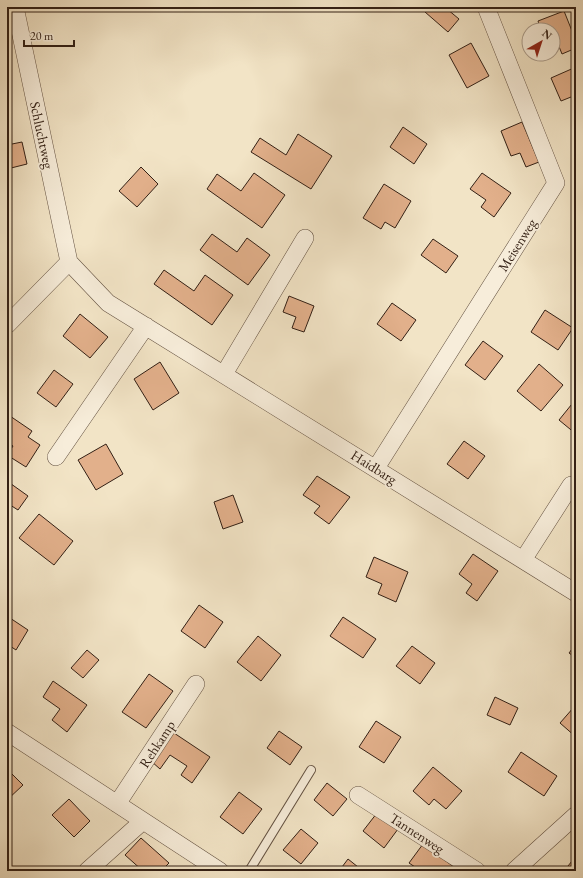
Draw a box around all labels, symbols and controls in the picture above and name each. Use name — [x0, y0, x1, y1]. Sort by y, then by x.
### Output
scale bar — [24, 22, 74, 48]
north arrow — [521, 22, 561, 62]
text: N — [539, 26, 555, 43]
text: 20 m — [30, 28, 54, 44]
street label: Schluchtweg — [26, 100, 58, 171]
street label: Meisenweg — [494, 214, 541, 275]
street label: Haidbarg — [348, 446, 401, 489]
street label: Rehkamp — [135, 717, 179, 771]
street label: Tannenweg — [386, 809, 448, 858]

